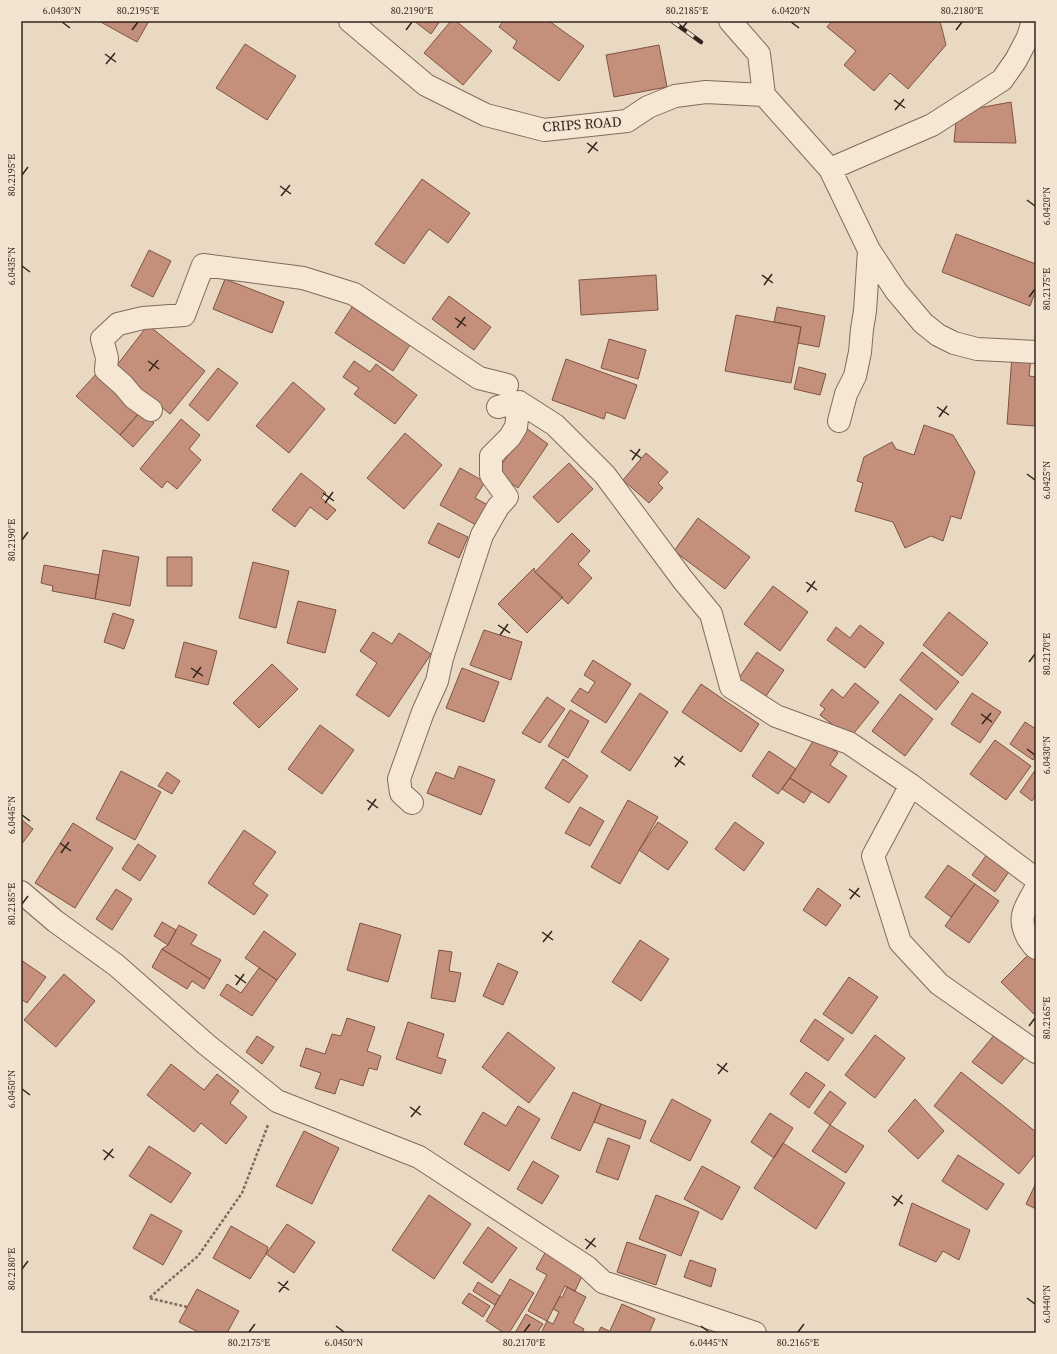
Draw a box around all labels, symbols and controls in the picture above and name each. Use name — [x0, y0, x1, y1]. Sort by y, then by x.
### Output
text: 6.0430°N — [43, 4, 81, 17]
text: 80.2195°E — [117, 4, 159, 17]
text: 80.2190°E — [391, 4, 433, 17]
text: 80.2185°E — [666, 4, 708, 17]
text: 6.0420°N — [772, 4, 810, 17]
text: 80.2180°E — [941, 4, 983, 17]
street label: CRIPS ROAD — [542, 111, 622, 137]
text: 80.2195°E — [5, 154, 18, 196]
text: 6.0420°N — [1040, 187, 1053, 225]
text: 6.0435°N — [5, 247, 18, 285]
text: 80.2175°E — [1040, 268, 1053, 310]
text: 6.0425°N — [1040, 461, 1053, 499]
text: 80.2190°E — [5, 519, 18, 561]
text: 80.2170°E — [1040, 633, 1053, 675]
text: 6.0430°N — [1040, 736, 1053, 774]
text: 6.0445°N — [5, 796, 18, 834]
text: 80.2185°E — [5, 883, 18, 925]
text: 80.2165°E — [1040, 997, 1053, 1039]
text: 6.0450°N — [5, 1070, 18, 1108]
text: 80.2180°E — [5, 1248, 18, 1290]
text: 6.0440°N — [1040, 1285, 1053, 1323]
text: 80.2175°E — [228, 1336, 270, 1349]
text: 6.0450°N — [325, 1336, 363, 1349]
text: 80.2170°E — [503, 1336, 545, 1349]
text: 6.0445°N — [690, 1336, 728, 1349]
text: 80.2165°E — [777, 1336, 819, 1349]

